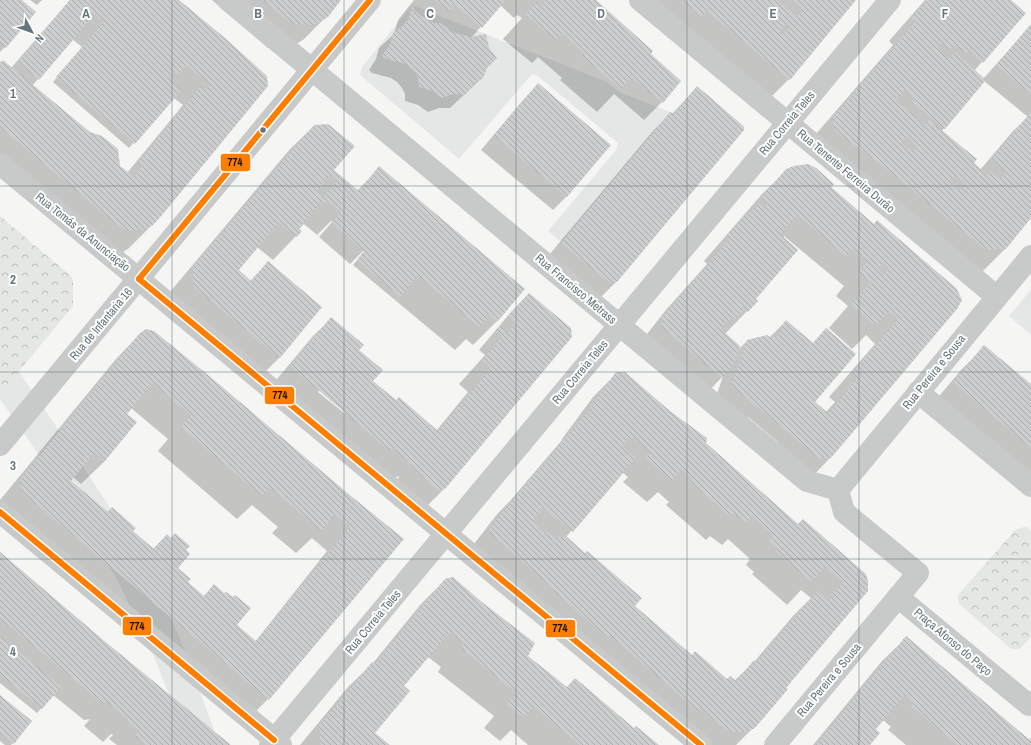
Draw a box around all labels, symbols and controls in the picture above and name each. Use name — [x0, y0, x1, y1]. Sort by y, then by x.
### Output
text: A — [82, 5, 90, 22]
text: B — [254, 5, 262, 22]
text: C — [426, 5, 434, 22]
text: D — [597, 5, 605, 22]
text: E — [769, 5, 777, 22]
text: F — [942, 5, 949, 22]
north arrow — [12, 12, 52, 52]
text: N — [32, 32, 47, 46]
text: 1 — [10, 85, 16, 102]
street label: Rua Correia Teles — [755, 87, 819, 158]
unlabelled marker — [258, 125, 268, 135]
street label: Rua Tenente Ferreira Durão — [794, 126, 898, 216]
line badge: 774 — [220, 153, 251, 172]
text: 774 — [227, 155, 243, 169]
street label: Rua Tomás da Anunciação — [32, 189, 134, 275]
street label: Rua Francisco Metrass — [532, 250, 620, 328]
text: 2 — [10, 271, 16, 288]
street label: Rua de Infantaria 16 — [66, 284, 136, 364]
street label: Rua Pereira e Sousa — [899, 331, 969, 413]
street label: Rua Correia Teles — [548, 336, 612, 407]
line badge: 774 — [264, 386, 295, 405]
text: 774 — [272, 388, 288, 402]
text: 3 — [10, 457, 16, 474]
street label: Rua Correia Teles — [341, 586, 405, 657]
street label: Praça Afonso do Paço — [911, 605, 995, 679]
line badge: 774 — [122, 616, 152, 636]
text: 774 — [129, 619, 145, 633]
line badge: 774 — [545, 619, 576, 638]
text: 774 — [552, 621, 568, 635]
street label: Rua Pereira e Sousa — [793, 639, 865, 720]
text: 4 — [10, 643, 16, 660]

